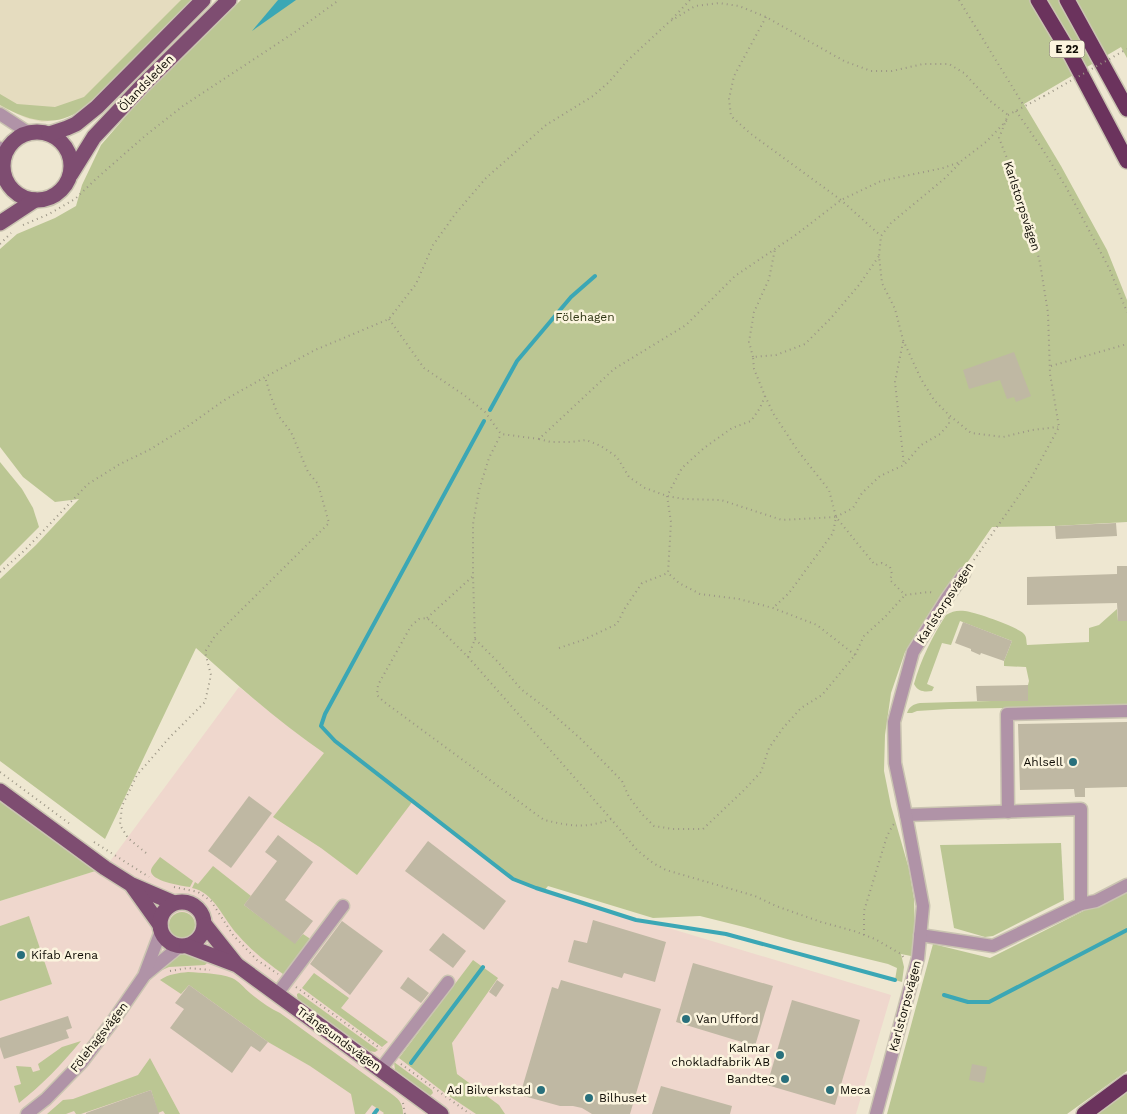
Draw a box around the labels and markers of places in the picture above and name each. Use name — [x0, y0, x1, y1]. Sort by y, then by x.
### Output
place label: Ahlsell — [1023, 755, 1063, 769]
marker: Ahlsell — [1067, 756, 1079, 768]
place label: Kifab Arena — [31, 948, 98, 962]
marker: Kifab Arena — [15, 949, 27, 961]
place label: Van Ufford — [696, 1012, 759, 1026]
marker: Van Ufford — [680, 1013, 692, 1025]
place label: Kalmar chokladfabrik AB — [671, 1041, 770, 1069]
marker: Kalmar chokladfabrik AB — [774, 1049, 786, 1061]
place label: Bandtec — [727, 1072, 775, 1086]
marker: Bandtec — [779, 1073, 791, 1085]
place label: Ad Bilverkstad — [447, 1083, 531, 1097]
place label: Meca — [840, 1083, 871, 1097]
marker: Ad Bilverkstad — [535, 1084, 547, 1096]
marker: Meca — [824, 1084, 836, 1096]
place label: Bilhuset — [599, 1091, 647, 1105]
marker: Bilhuset — [583, 1092, 595, 1104]

